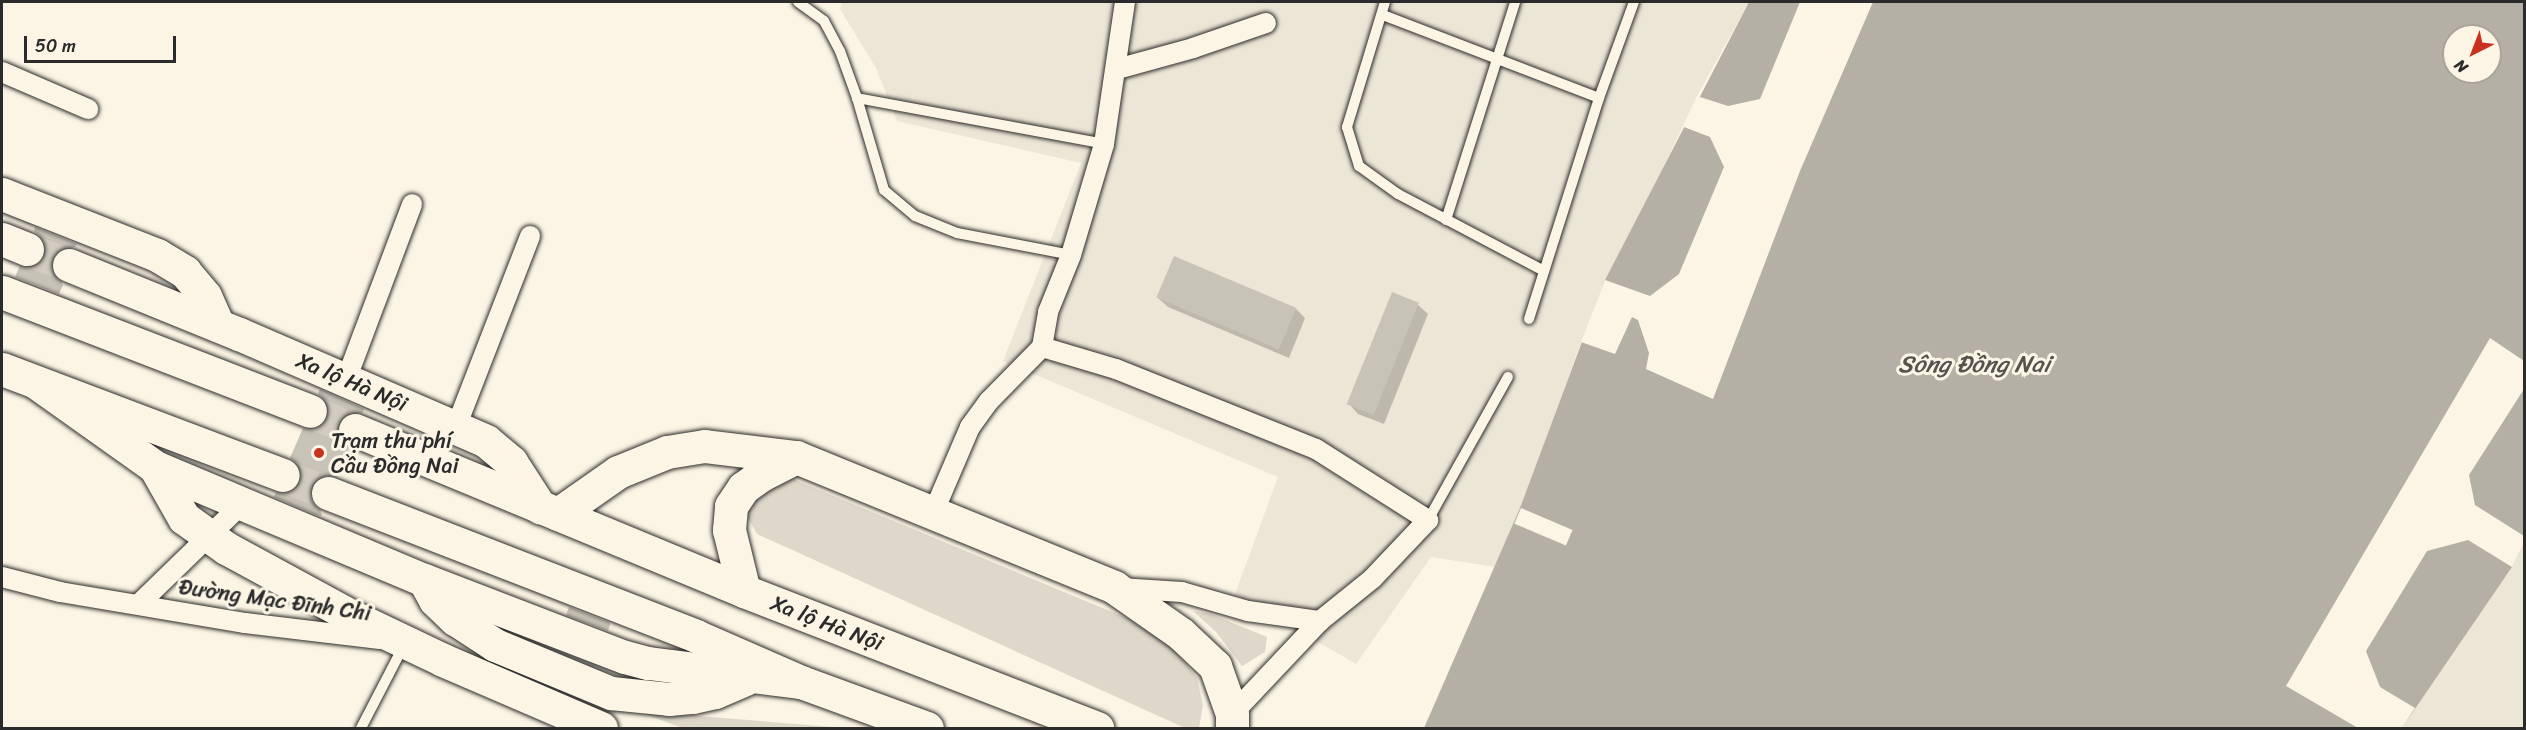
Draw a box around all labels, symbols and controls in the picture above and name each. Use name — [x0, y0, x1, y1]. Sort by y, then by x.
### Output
scale bar — [27, 24, 178, 62]
north arrow — [2442, 24, 2502, 84]
text: 50 m — [35, 30, 76, 62]
text: N — [2447, 52, 2475, 81]
street label: Xa lộ Hà Nội — [293, 347, 411, 417]
water label: Sông Đồng Nai — [1898, 351, 2050, 379]
place label: Trạm thu phí Cầu Đồng Nai — [331, 427, 459, 478]
marker: Trạm thu phí Cầu Đồng Nai — [312, 446, 326, 460]
street label: Đường Mạc Đĩnh Chi — [177, 573, 373, 627]
street label: Xa lộ Hà Nội — [767, 590, 887, 656]

